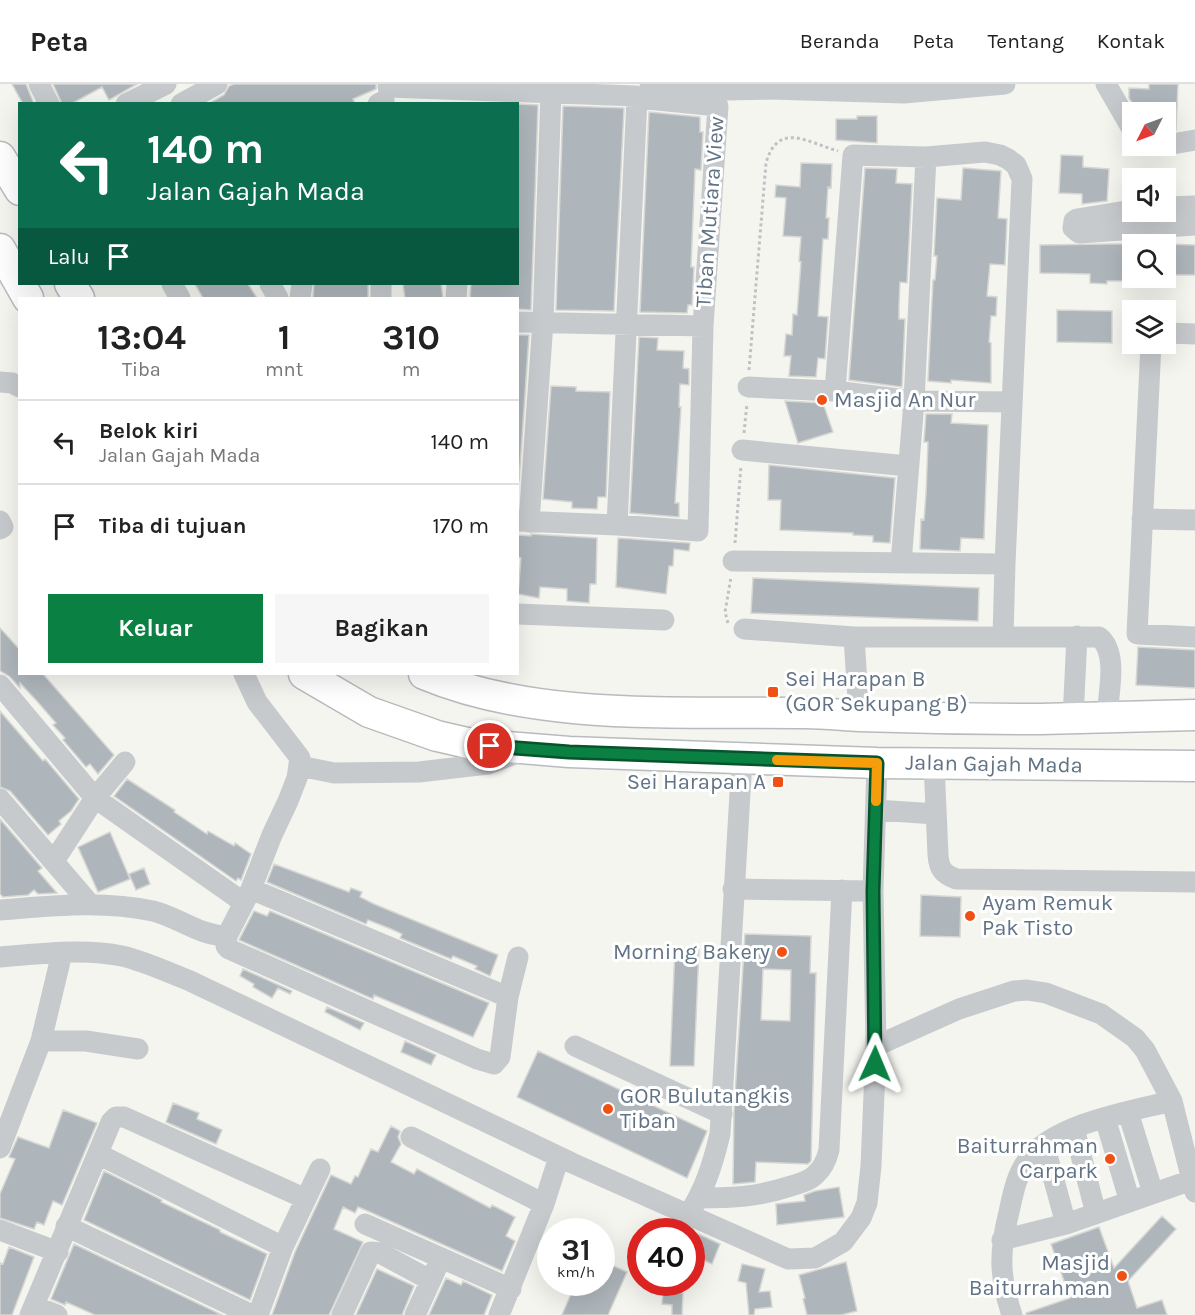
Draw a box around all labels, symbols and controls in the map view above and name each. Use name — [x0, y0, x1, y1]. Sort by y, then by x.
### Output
text: Peta — [30, 25, 89, 58]
text: Beranda — [800, 29, 880, 53]
text: Peta — [913, 29, 954, 53]
text: Tentang — [987, 29, 1064, 53]
text: Kontak — [1097, 29, 1165, 53]
north arrow — [1122, 102, 1176, 156]
map controls — [1122, 102, 1176, 354]
street label: Tiban Mutiara View — [690, 115, 730, 308]
text: 140 m — [147, 124, 264, 174]
icon: left — [48, 126, 126, 204]
button: sound — [1122, 168, 1176, 222]
text: Jalan Gajah Mada — [147, 175, 365, 207]
button: search — [1122, 234, 1176, 288]
icon: arrive — [102, 240, 135, 273]
text: Lalu — [48, 244, 90, 270]
button: layers — [1122, 300, 1176, 354]
text: 13:04 — [97, 316, 186, 358]
text: 1 — [278, 316, 290, 358]
text: 310 — [382, 316, 440, 358]
text: Tiba — [122, 358, 161, 381]
text: mnt — [265, 358, 303, 381]
text: m — [402, 358, 420, 381]
place label: Masjid An Nur — [834, 387, 976, 413]
marker: Masjid An Nur — [815, 393, 829, 407]
text: Belok kiri — [99, 418, 199, 444]
icon: left — [48, 426, 81, 459]
text: 140 m — [431, 429, 489, 455]
text: Jalan Gajah Mada — [99, 444, 260, 467]
icon: arrive — [48, 510, 81, 543]
text: Tiba di tujuan — [99, 513, 246, 539]
text: 170 m — [433, 513, 489, 539]
button: Keluar — [48, 594, 263, 663]
button: Bagikan — [275, 594, 489, 663]
place label: Sei Harapan B (GOR Sekupang B) — [785, 666, 968, 717]
marker: Sei Harapan B (GOR Sekupang B) — [766, 685, 780, 699]
pin — [464, 720, 515, 771]
icon: arrive — [473, 729, 506, 762]
street label: Jalan Gajah Mada — [905, 749, 1083, 779]
place label: Sei Harapan A — [627, 769, 766, 795]
marker: Sei Harapan A — [771, 775, 785, 789]
place label: Ayam Remuk Pak Tisto — [982, 890, 1113, 941]
marker: Ayam Remuk Pak Tisto — [963, 909, 977, 923]
place label: Morning Bakery — [613, 939, 770, 965]
marker: Morning Bakery — [775, 945, 789, 959]
position arrow — [843, 1032, 907, 1096]
place label: GOR Bulutangkis Tiban — [620, 1083, 790, 1134]
marker: GOR Bulutangkis Tiban — [601, 1102, 615, 1116]
place label: Baiturrahman Carpark — [957, 1133, 1098, 1184]
marker: Baiturrahman Carpark — [1103, 1152, 1117, 1166]
speed limit sign: 40 — [627, 1218, 705, 1296]
text: 31 — [561, 1232, 591, 1268]
place label: Masjid Baiturrahman — [969, 1250, 1110, 1301]
text: km/h — [557, 1263, 595, 1281]
marker: Masjid Baiturrahman — [1115, 1269, 1129, 1283]

